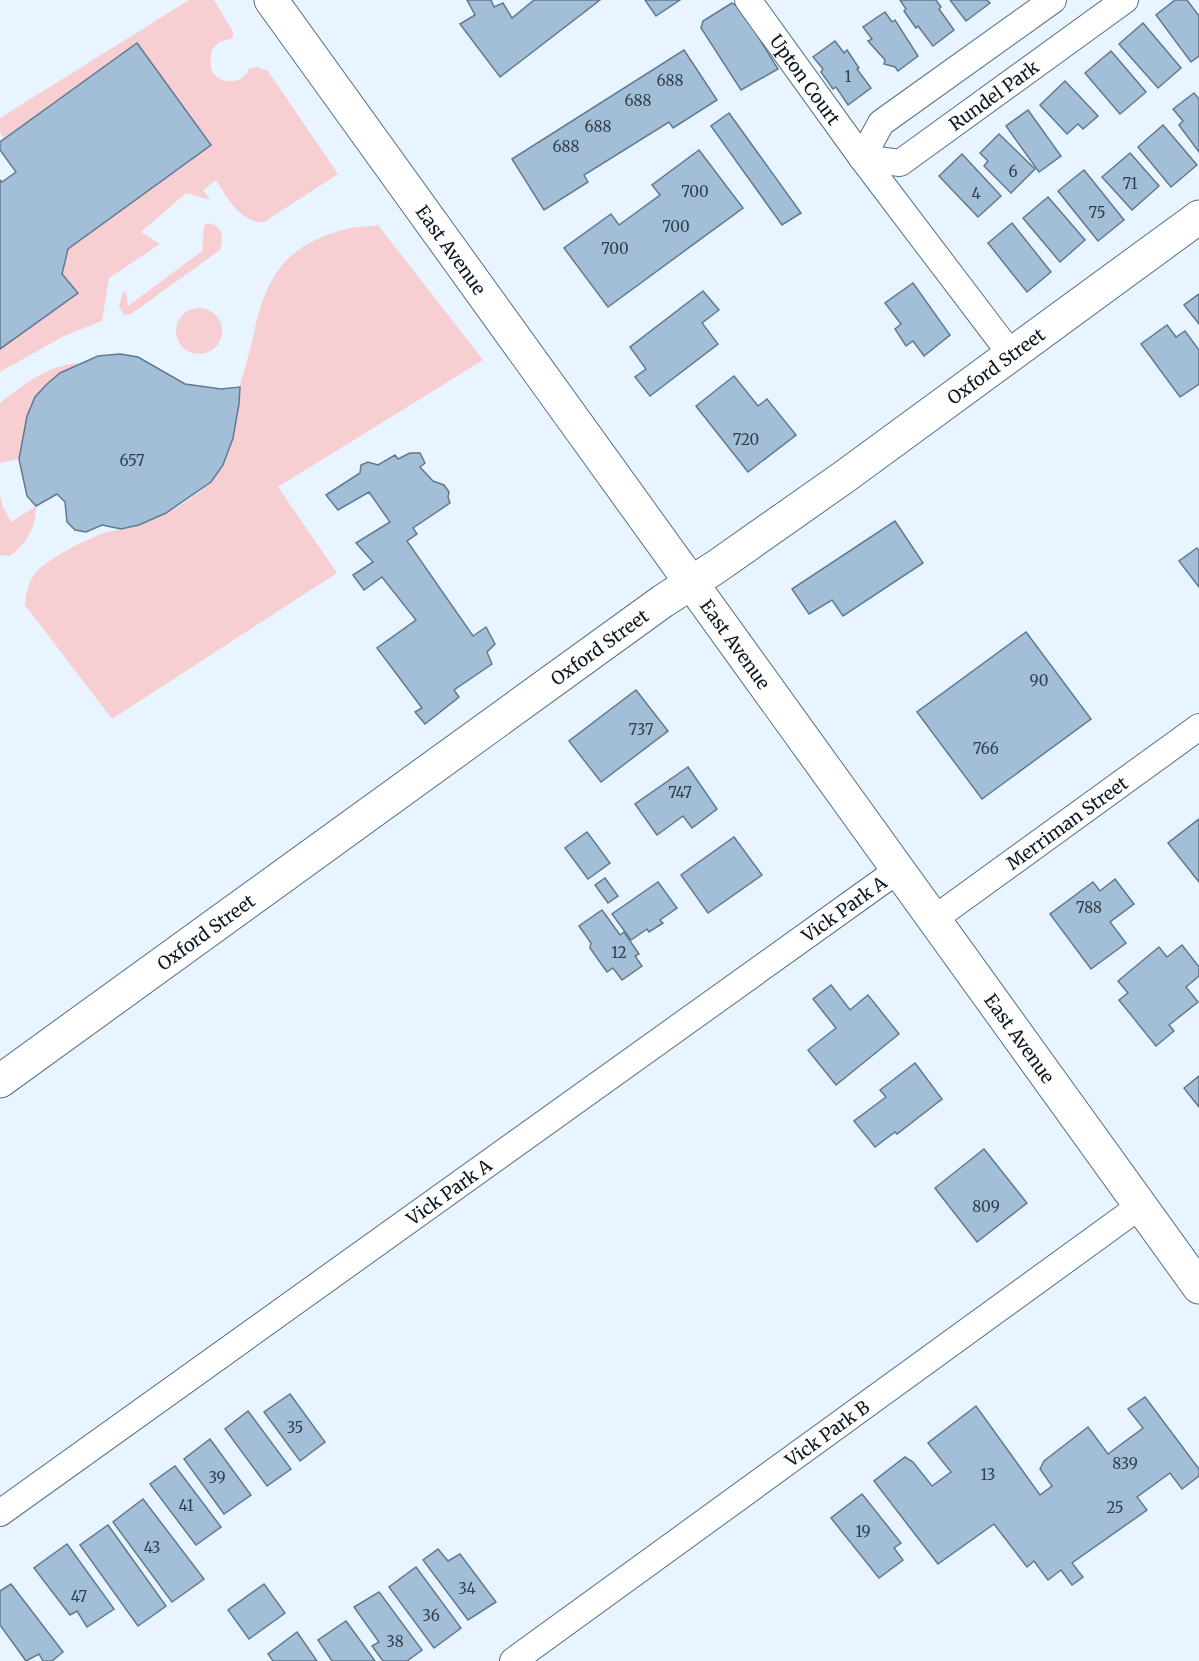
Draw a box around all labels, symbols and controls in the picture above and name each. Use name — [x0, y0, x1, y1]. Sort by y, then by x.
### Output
street label: Upton Court — [765, 30, 846, 129]
street label: Rundel Park — [944, 54, 1044, 135]
house number: 1 — [845, 67, 852, 86]
house number: 688 — [657, 71, 683, 90]
house number: 688 — [625, 91, 651, 110]
house number: 688 — [585, 117, 611, 136]
house number: 688 — [553, 137, 579, 156]
house number: 6 — [1008, 162, 1018, 181]
house number: 71 — [1122, 174, 1138, 193]
house number: 700 — [681, 182, 709, 201]
house number: 4 — [971, 184, 981, 203]
street label: East Avenue — [411, 200, 491, 299]
house number: 75 — [1089, 203, 1105, 222]
house number: 700 — [662, 217, 690, 236]
house number: 700 — [601, 239, 629, 258]
street label: Oxford Street — [942, 323, 1049, 409]
house number: 720 — [733, 430, 759, 449]
house number: 657 — [119, 451, 145, 470]
street label: East Avenue — [695, 595, 775, 693]
street label: Oxford Street — [546, 604, 653, 690]
house number: 90 — [1030, 671, 1048, 690]
house number: 737 — [629, 720, 654, 739]
house number: 766 — [973, 739, 999, 758]
street label: Merriman Street — [1002, 771, 1132, 874]
house number: 747 — [668, 783, 692, 802]
street label: Vick Park A — [796, 870, 891, 948]
street label: Oxford Street — [152, 889, 259, 975]
house number: 788 — [1076, 898, 1102, 917]
house number: 12 — [611, 943, 627, 962]
street label: East Avenue — [980, 989, 1060, 1088]
street label: Vick Park A — [401, 1153, 496, 1230]
house number: 809 — [972, 1197, 1000, 1216]
street label: Vick Park B — [780, 1395, 874, 1472]
house number: 35 — [287, 1418, 303, 1437]
house number: 839 — [1112, 1454, 1138, 1473]
house number: 13 — [981, 1465, 995, 1484]
house number: 39 — [208, 1468, 226, 1487]
house number: 41 — [179, 1496, 194, 1515]
house number: 25 — [1106, 1498, 1124, 1517]
house number: 19 — [855, 1522, 871, 1541]
house number: 43 — [144, 1538, 160, 1557]
house number: 34 — [458, 1579, 476, 1598]
house number: 47 — [71, 1587, 88, 1606]
house number: 36 — [422, 1606, 440, 1625]
house number: 38 — [386, 1632, 404, 1651]

